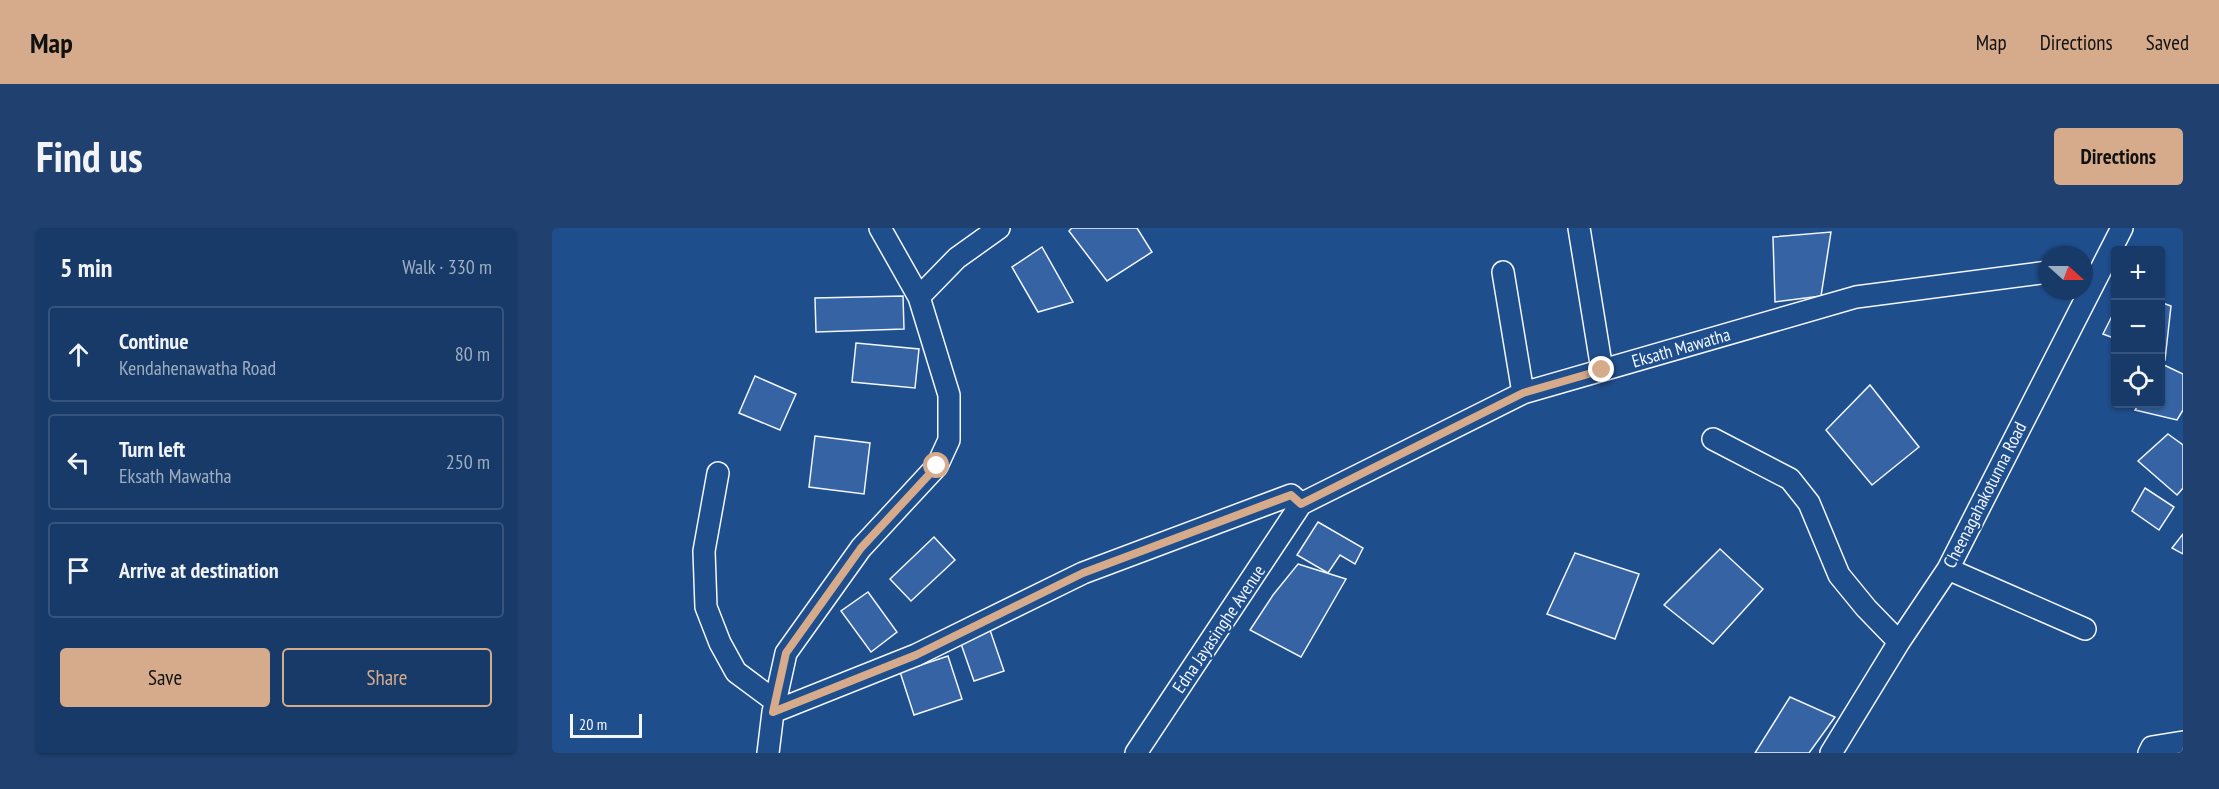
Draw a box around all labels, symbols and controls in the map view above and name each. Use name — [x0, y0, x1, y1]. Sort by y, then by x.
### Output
text: Map — [30, 24, 73, 61]
text: Map — [1976, 29, 2007, 56]
text: Directions — [2040, 29, 2113, 56]
text: Saved — [2146, 29, 2189, 56]
button: Directions — [2054, 128, 2183, 185]
text: Find us — [36, 129, 143, 184]
north arrow — [2039, 246, 2093, 300]
map controls — [2111, 246, 2165, 408]
button: + — [2111, 246, 2165, 300]
text: 5 min — [60, 251, 113, 284]
text: Walk · 330 m — [402, 254, 492, 280]
button: − — [2111, 300, 2165, 354]
street label: Eksath Mawatha — [1629, 323, 1733, 373]
text: Continue — [119, 327, 189, 355]
icon: ahead — [62, 338, 95, 371]
text: 80 m — [455, 341, 490, 367]
button: locate — [2111, 354, 2165, 408]
text: Kendahenawatha Road — [119, 355, 276, 381]
route end — [1588, 356, 1614, 382]
street label: Cheenagahakotunna Road — [1938, 418, 2031, 572]
text: Turn left — [119, 435, 185, 463]
icon: left — [62, 446, 95, 479]
text: 250 m — [446, 449, 490, 475]
route start — [923, 452, 949, 478]
text: Eksath Mawatha — [119, 463, 231, 489]
icon: arrive — [62, 554, 95, 587]
text: Arrive at destination — [119, 556, 279, 584]
street label: Edna Jayasinghe Avenue — [1167, 560, 1270, 697]
button: Save — [60, 648, 270, 707]
button: Share — [282, 648, 492, 707]
scale bar — [570, 711, 642, 738]
text: 20 m — [579, 714, 607, 734]

